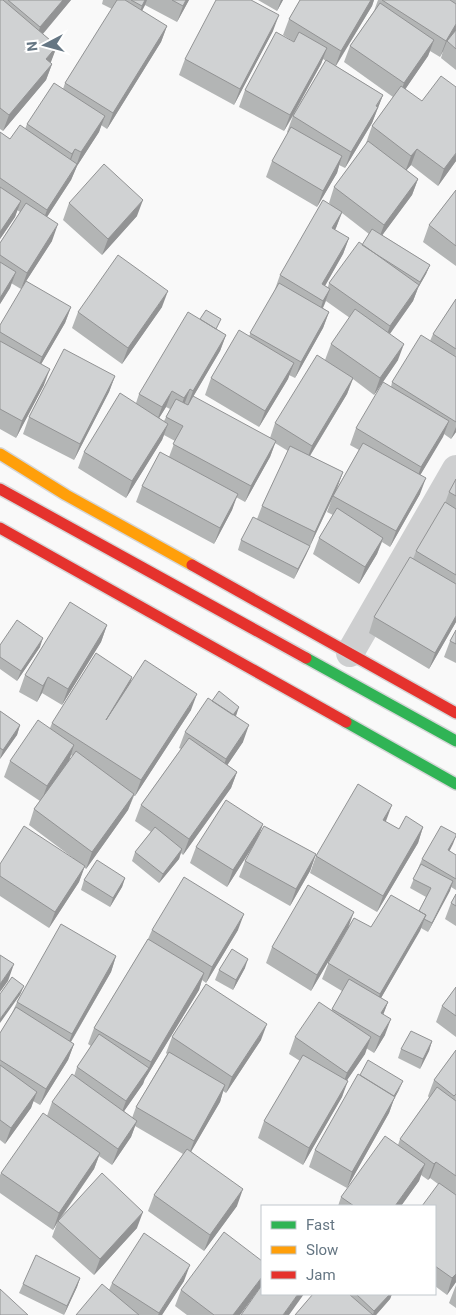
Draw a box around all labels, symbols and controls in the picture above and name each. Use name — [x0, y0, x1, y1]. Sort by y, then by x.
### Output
north arrow — [20, 20, 70, 70]
text: N — [24, 41, 41, 52]
legend — [261, 1205, 436, 1295]
text: Fast — [306, 1216, 335, 1234]
text: Slow — [306, 1241, 338, 1259]
text: Jam — [306, 1266, 336, 1284]

